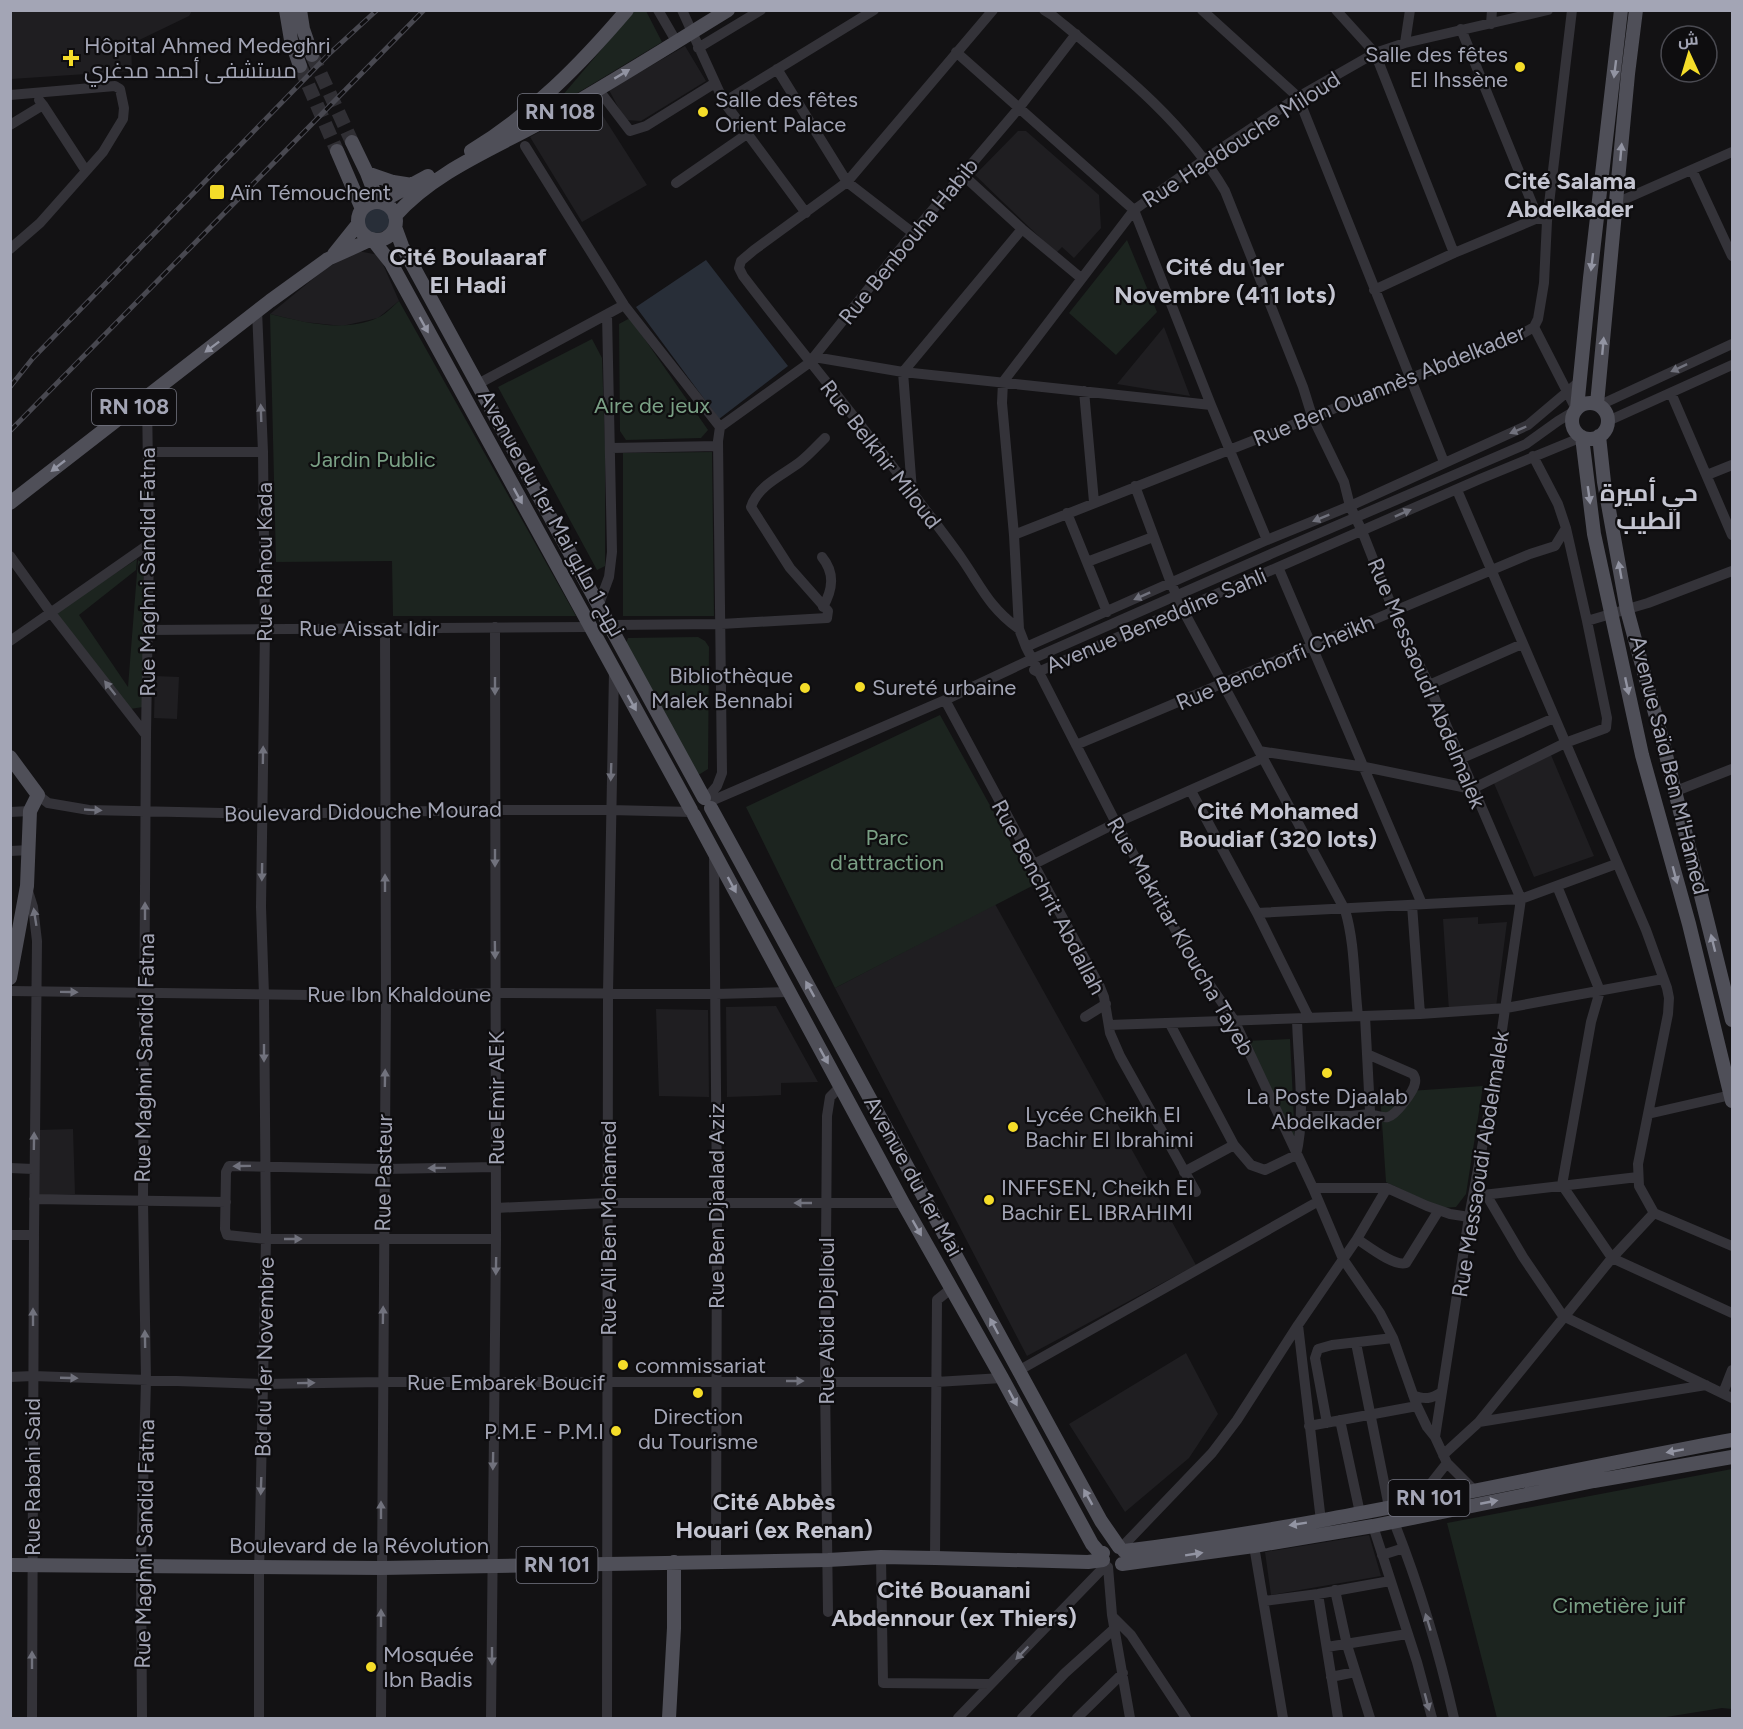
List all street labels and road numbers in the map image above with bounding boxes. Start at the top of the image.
street label: Rue Haddouche Miloud [1137,65,1345,213]
road number: RN 108 [518,94,602,130]
street label: Rue Benbouha Habib [833,152,984,330]
street label: Rue Ben Ouannès Abdelkader [1249,318,1530,452]
street label: Rue Belkhir Miloud [814,375,947,534]
street label: Avenue du 1er Mai نهج 1 مايو [471,385,631,642]
road number: RN 108 [92,389,176,425]
street label: Rue Maghni Sandid Fatna [134,447,161,697]
street label: Rue Rahou Kada [251,482,278,642]
street label: Rue Messaoudi Abdelmalek [1362,554,1492,813]
street label: Avenue Beneddine Sahli [1042,562,1271,679]
street label: Rue Benchorfi Cheïkh [1172,609,1378,716]
street label: Rue Aissat Idir [299,615,440,642]
street label: Avenue Saïd Ben M'Hamed [1624,633,1715,897]
street label: Rue Benchrit Abdallah [986,795,1111,999]
street label: Boulevard Didouche Mourad [224,796,502,827]
street label: Rue Makritar Kloucha Tayeb [1101,812,1260,1060]
street label: Rue Maghni Sandid Fatna [129,933,160,1183]
street label: Rue Ibn Khaldoune [307,981,491,1008]
street label: Rue Messaoudi Abdelmalek [1446,1029,1515,1299]
street label: Rue Emir AEK [483,1030,510,1165]
street label: Avenue du 1er Mai [858,1091,969,1261]
street label: Rue Ben Djaalad Aziz [703,1103,730,1309]
street label: Rue Pasteur [369,1113,398,1232]
street label: Rue Ali Ben Mohamed [595,1120,622,1336]
street label: Rue Abid Djelloul [813,1237,840,1405]
street label: Bd du 1er Novembre [249,1257,280,1457]
street label: Rue Embarek Boucif [407,1369,606,1396]
street label: Rue Rabahi Said [19,1398,46,1556]
street label: Rue Maghni Sandid Fatna [129,1419,160,1669]
road number: RN 101 [1388,1480,1470,1516]
street label: Boulevard de la Révolution [229,1532,489,1559]
road number: RN 101 [516,1547,598,1583]

